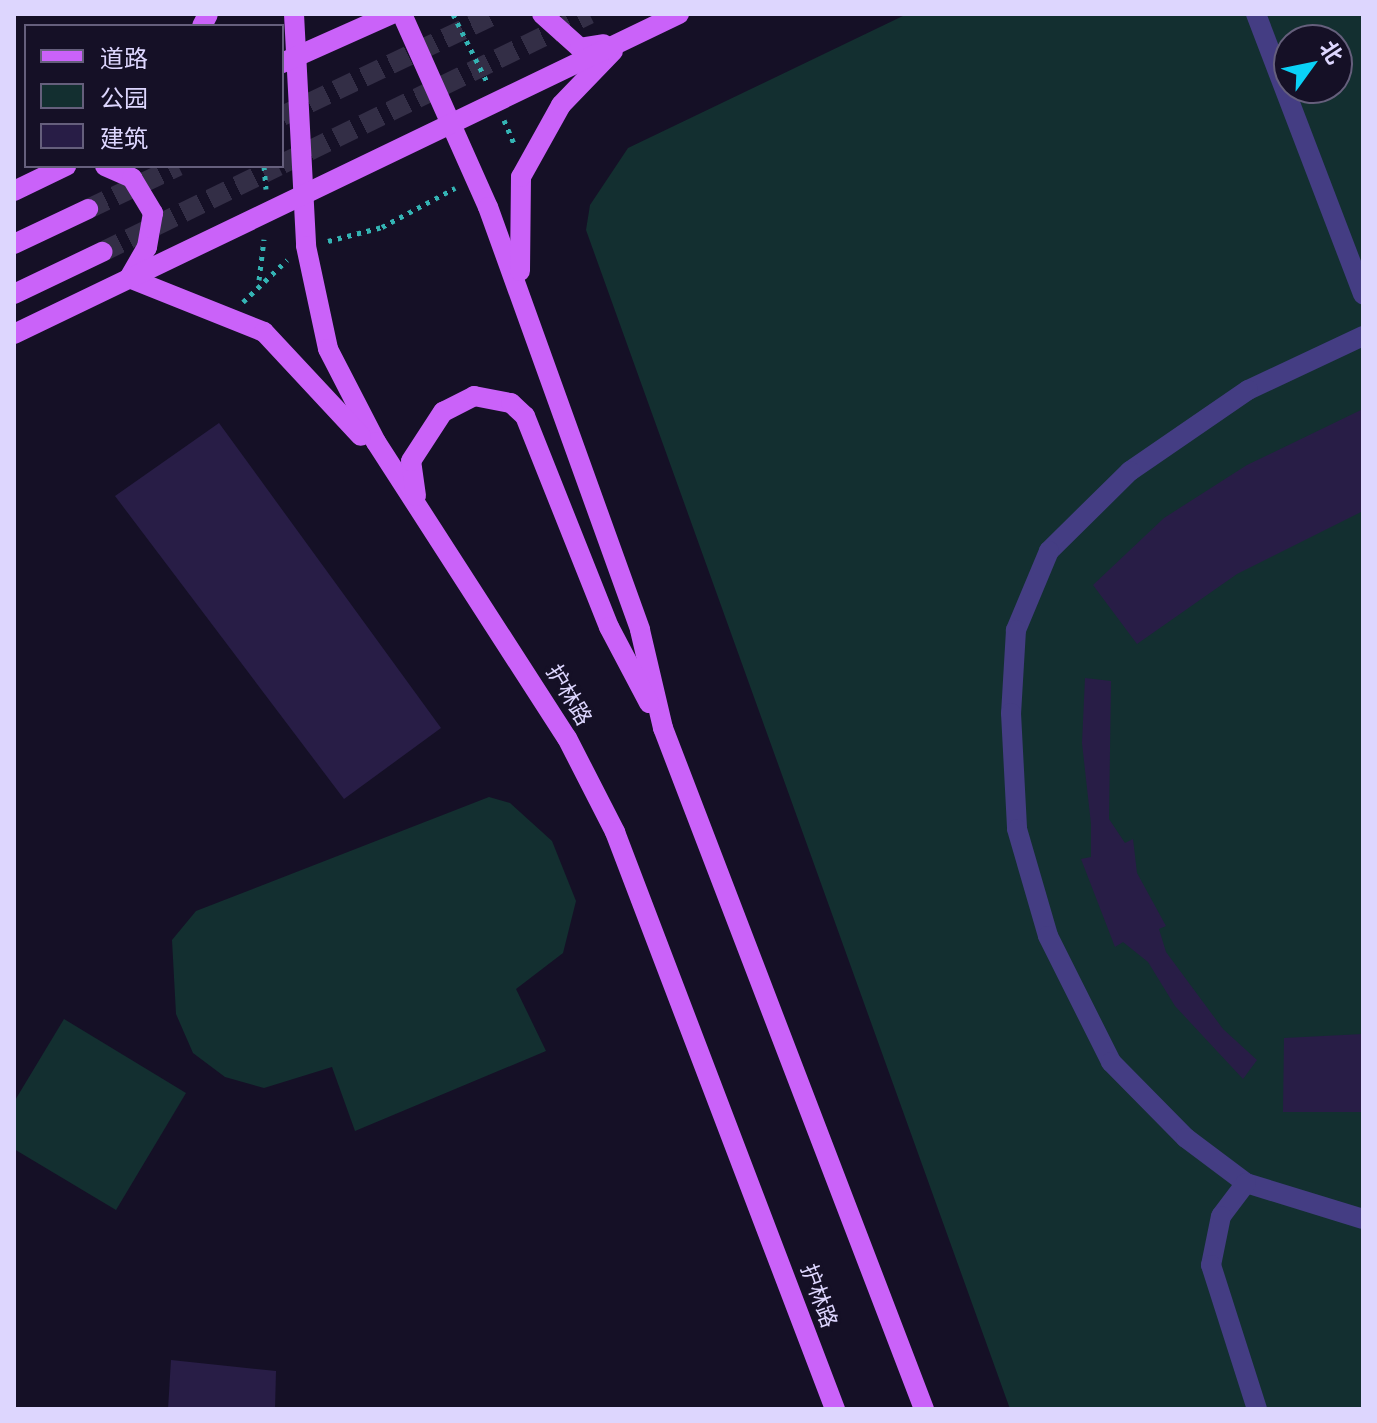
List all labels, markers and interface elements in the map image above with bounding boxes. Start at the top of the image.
legend [24,24,284,168]
north arrow [1273,24,1353,104]
text: 北 [1313,35,1350,69]
text: 道路 [100,42,148,74]
text: 公园 [100,82,148,114]
text: 建筑 [100,122,148,154]
street label: 护林路 [541,660,597,730]
street label: 护林路 [795,1260,843,1332]

